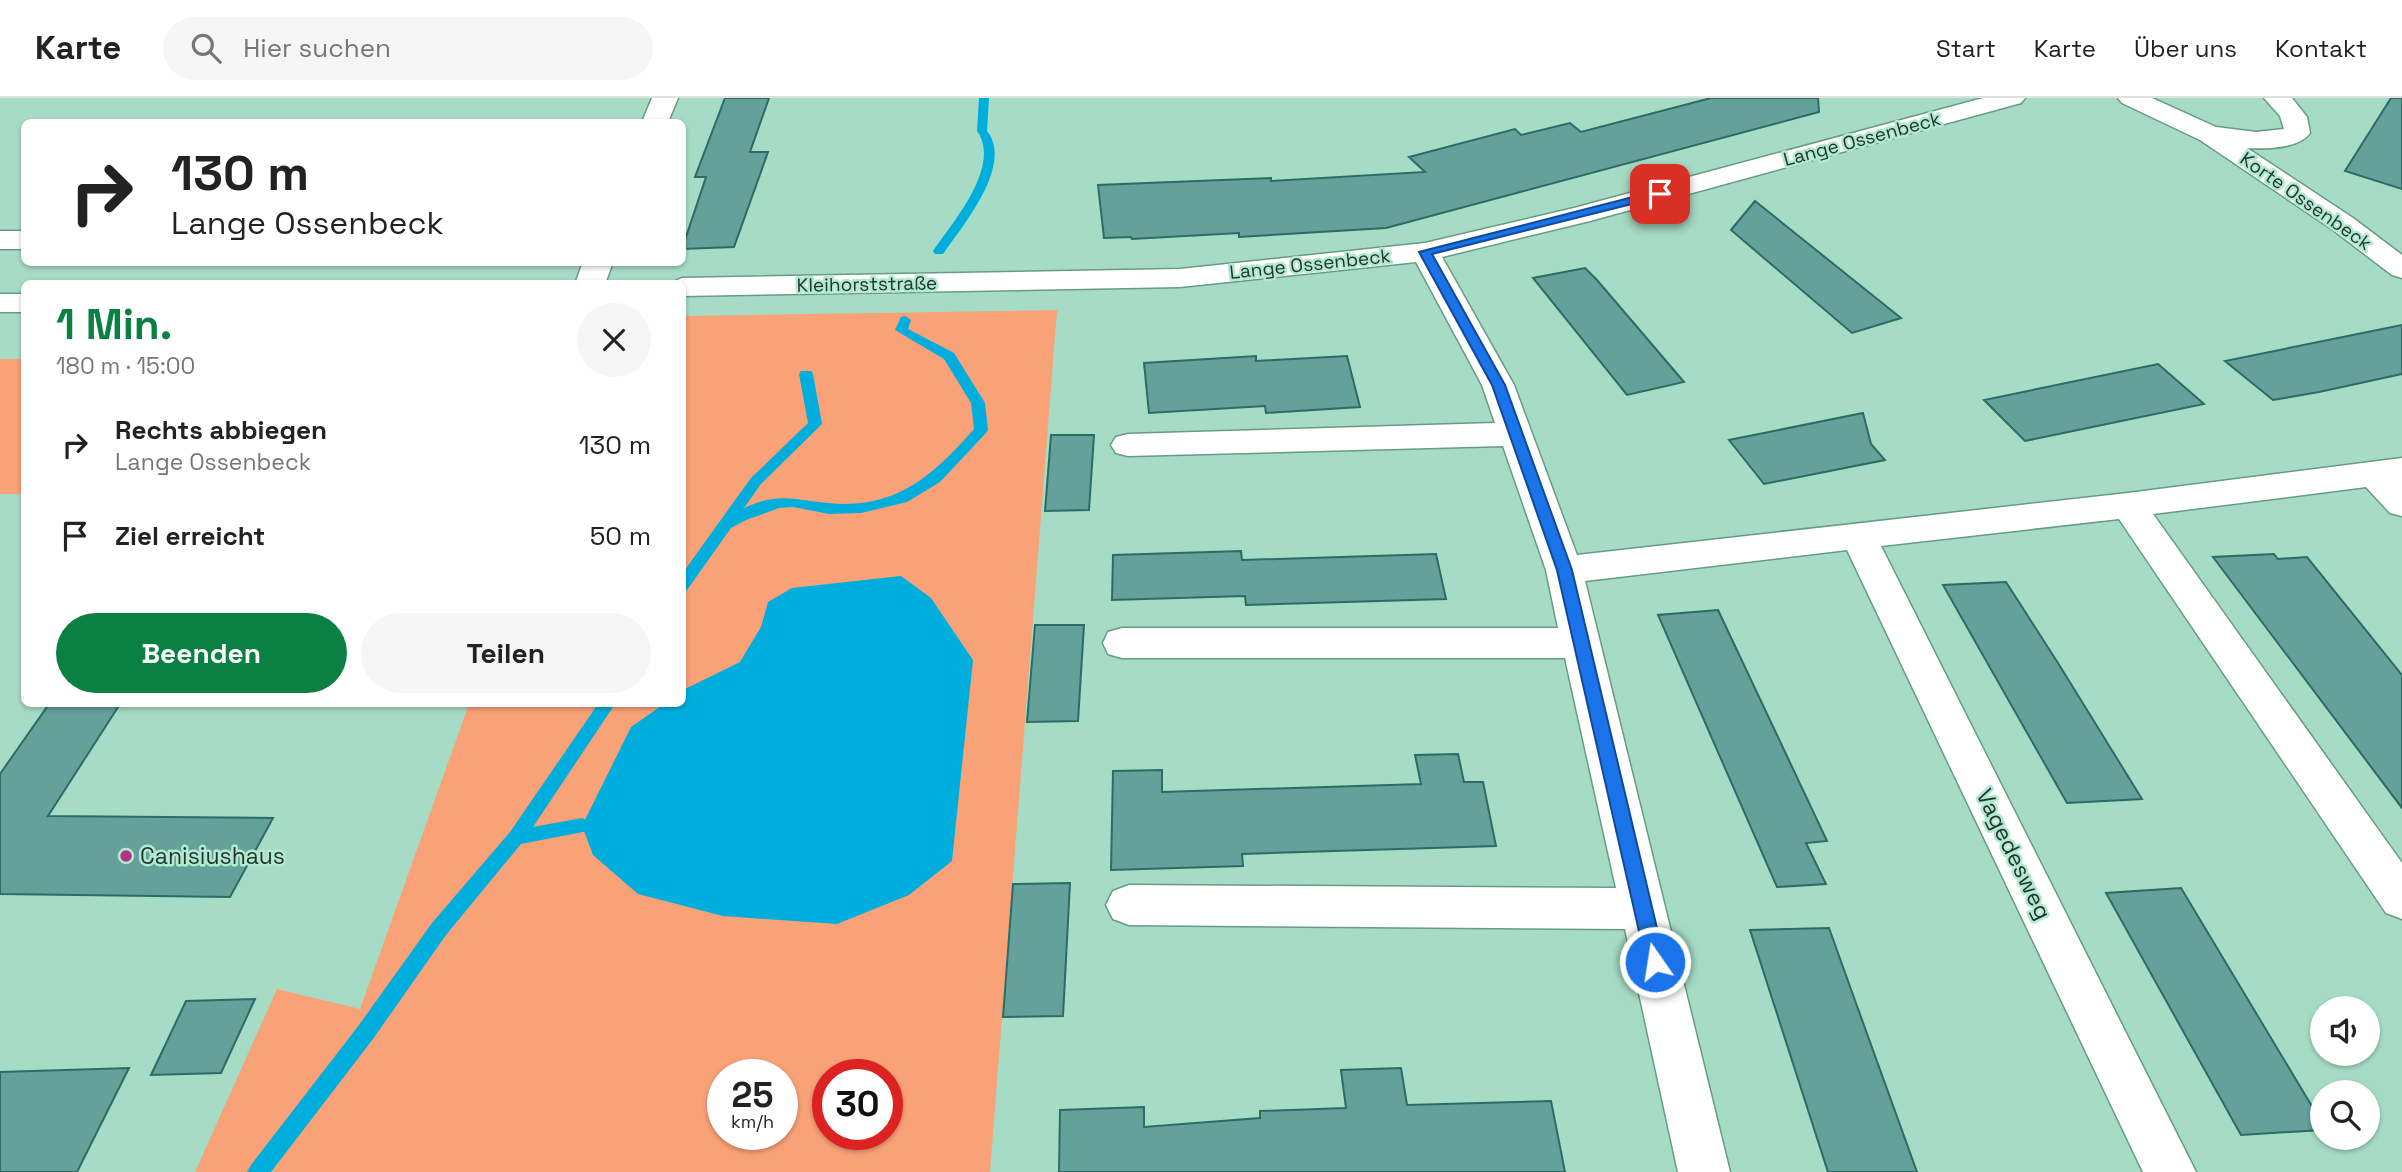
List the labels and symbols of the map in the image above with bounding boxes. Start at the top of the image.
street label: Lange Ossenbeck [1781,106,1943,172]
street label: Korte Ossenbeck [2235,146,2377,256]
pin [1630,164,1690,224]
street label: Lange Ossenbeck [1228,243,1392,285]
street label: Kleihorststraße [797,270,937,298]
street label: Vagedesweg [1969,784,2059,924]
place label: Canisiushaus [140,841,285,871]
marker: Canisiushaus [118,848,134,864]
position arrow [1618,925,1692,999]
speed limit sign: 30 [812,1059,903,1150]

